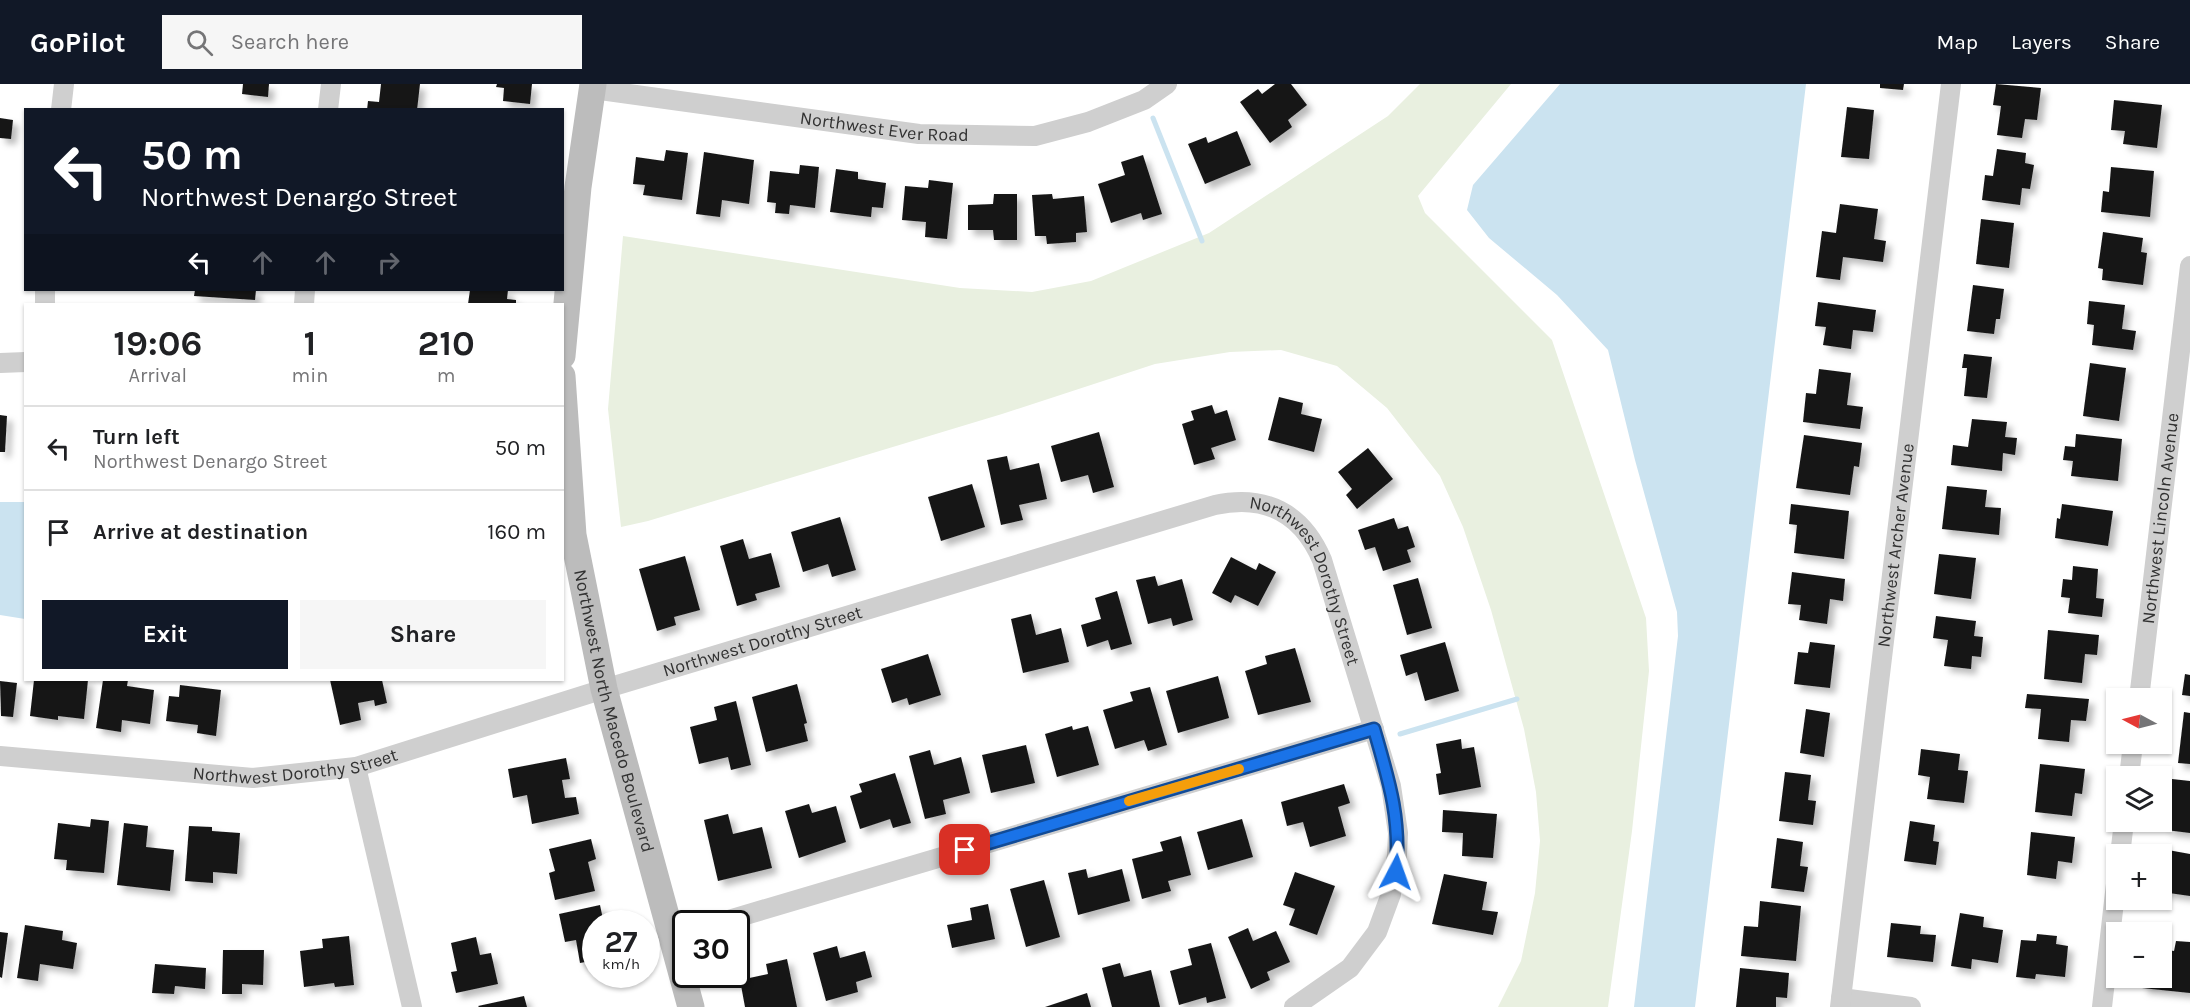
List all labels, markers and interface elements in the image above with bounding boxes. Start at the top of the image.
search box [162,15,582,69]
text: GoPilot [30,26,126,59]
icon: search [183,26,216,59]
text: Search here [231,29,349,55]
text: Map [1936,30,1978,54]
text: Layers [2011,30,2072,54]
text: Share [2105,30,2160,54]
street label: Northwest Ever Road [799,107,969,146]
text: 50 m [141,130,243,180]
icon: left [42,132,120,210]
text: Northwest Denargo Street [141,181,457,213]
icon: left [183,246,216,279]
icon: ahead [246,246,279,279]
icon: ahead [309,246,342,279]
icon: right [372,246,405,279]
text: 19:06 [113,322,202,364]
text: 1 [303,322,316,364]
text: 210 [417,322,475,364]
text: Arrival [128,364,187,387]
text: min [291,364,328,387]
text: m [437,364,455,387]
street label: Northwest Lincoln Avenue [2137,411,2184,625]
text: Turn left [93,424,180,450]
icon: left [42,432,75,465]
text: 50 m [495,435,546,461]
street label: Northwest Archer Avenue [1872,442,1919,649]
text: Northwest Denargo Street [93,450,327,473]
street label: Northwest Dorothy Street [1248,491,1365,668]
icon: arrive [42,516,75,549]
text: Arrive at destination [93,519,308,545]
text: 160 m [487,519,546,545]
street label: Northwest North Macedo Boulevard [569,567,659,855]
button: Exit [42,600,288,669]
button: Share [300,600,546,669]
street label: Northwest Dorothy Street [660,601,865,682]
north arrow [2106,688,2172,754]
map controls [2106,688,2172,988]
street label: Northwest Dorothy Street [192,744,401,789]
button: layers [2106,766,2172,832]
pin [939,824,990,875]
icon: arrive [948,833,981,866]
position arrow [1364,840,1428,904]
button: + [2106,844,2172,910]
speed limit sign: 30 [672,910,750,988]
button: − [2106,922,2172,988]
text: 27 [604,924,638,960]
text: km/h [602,955,640,973]

